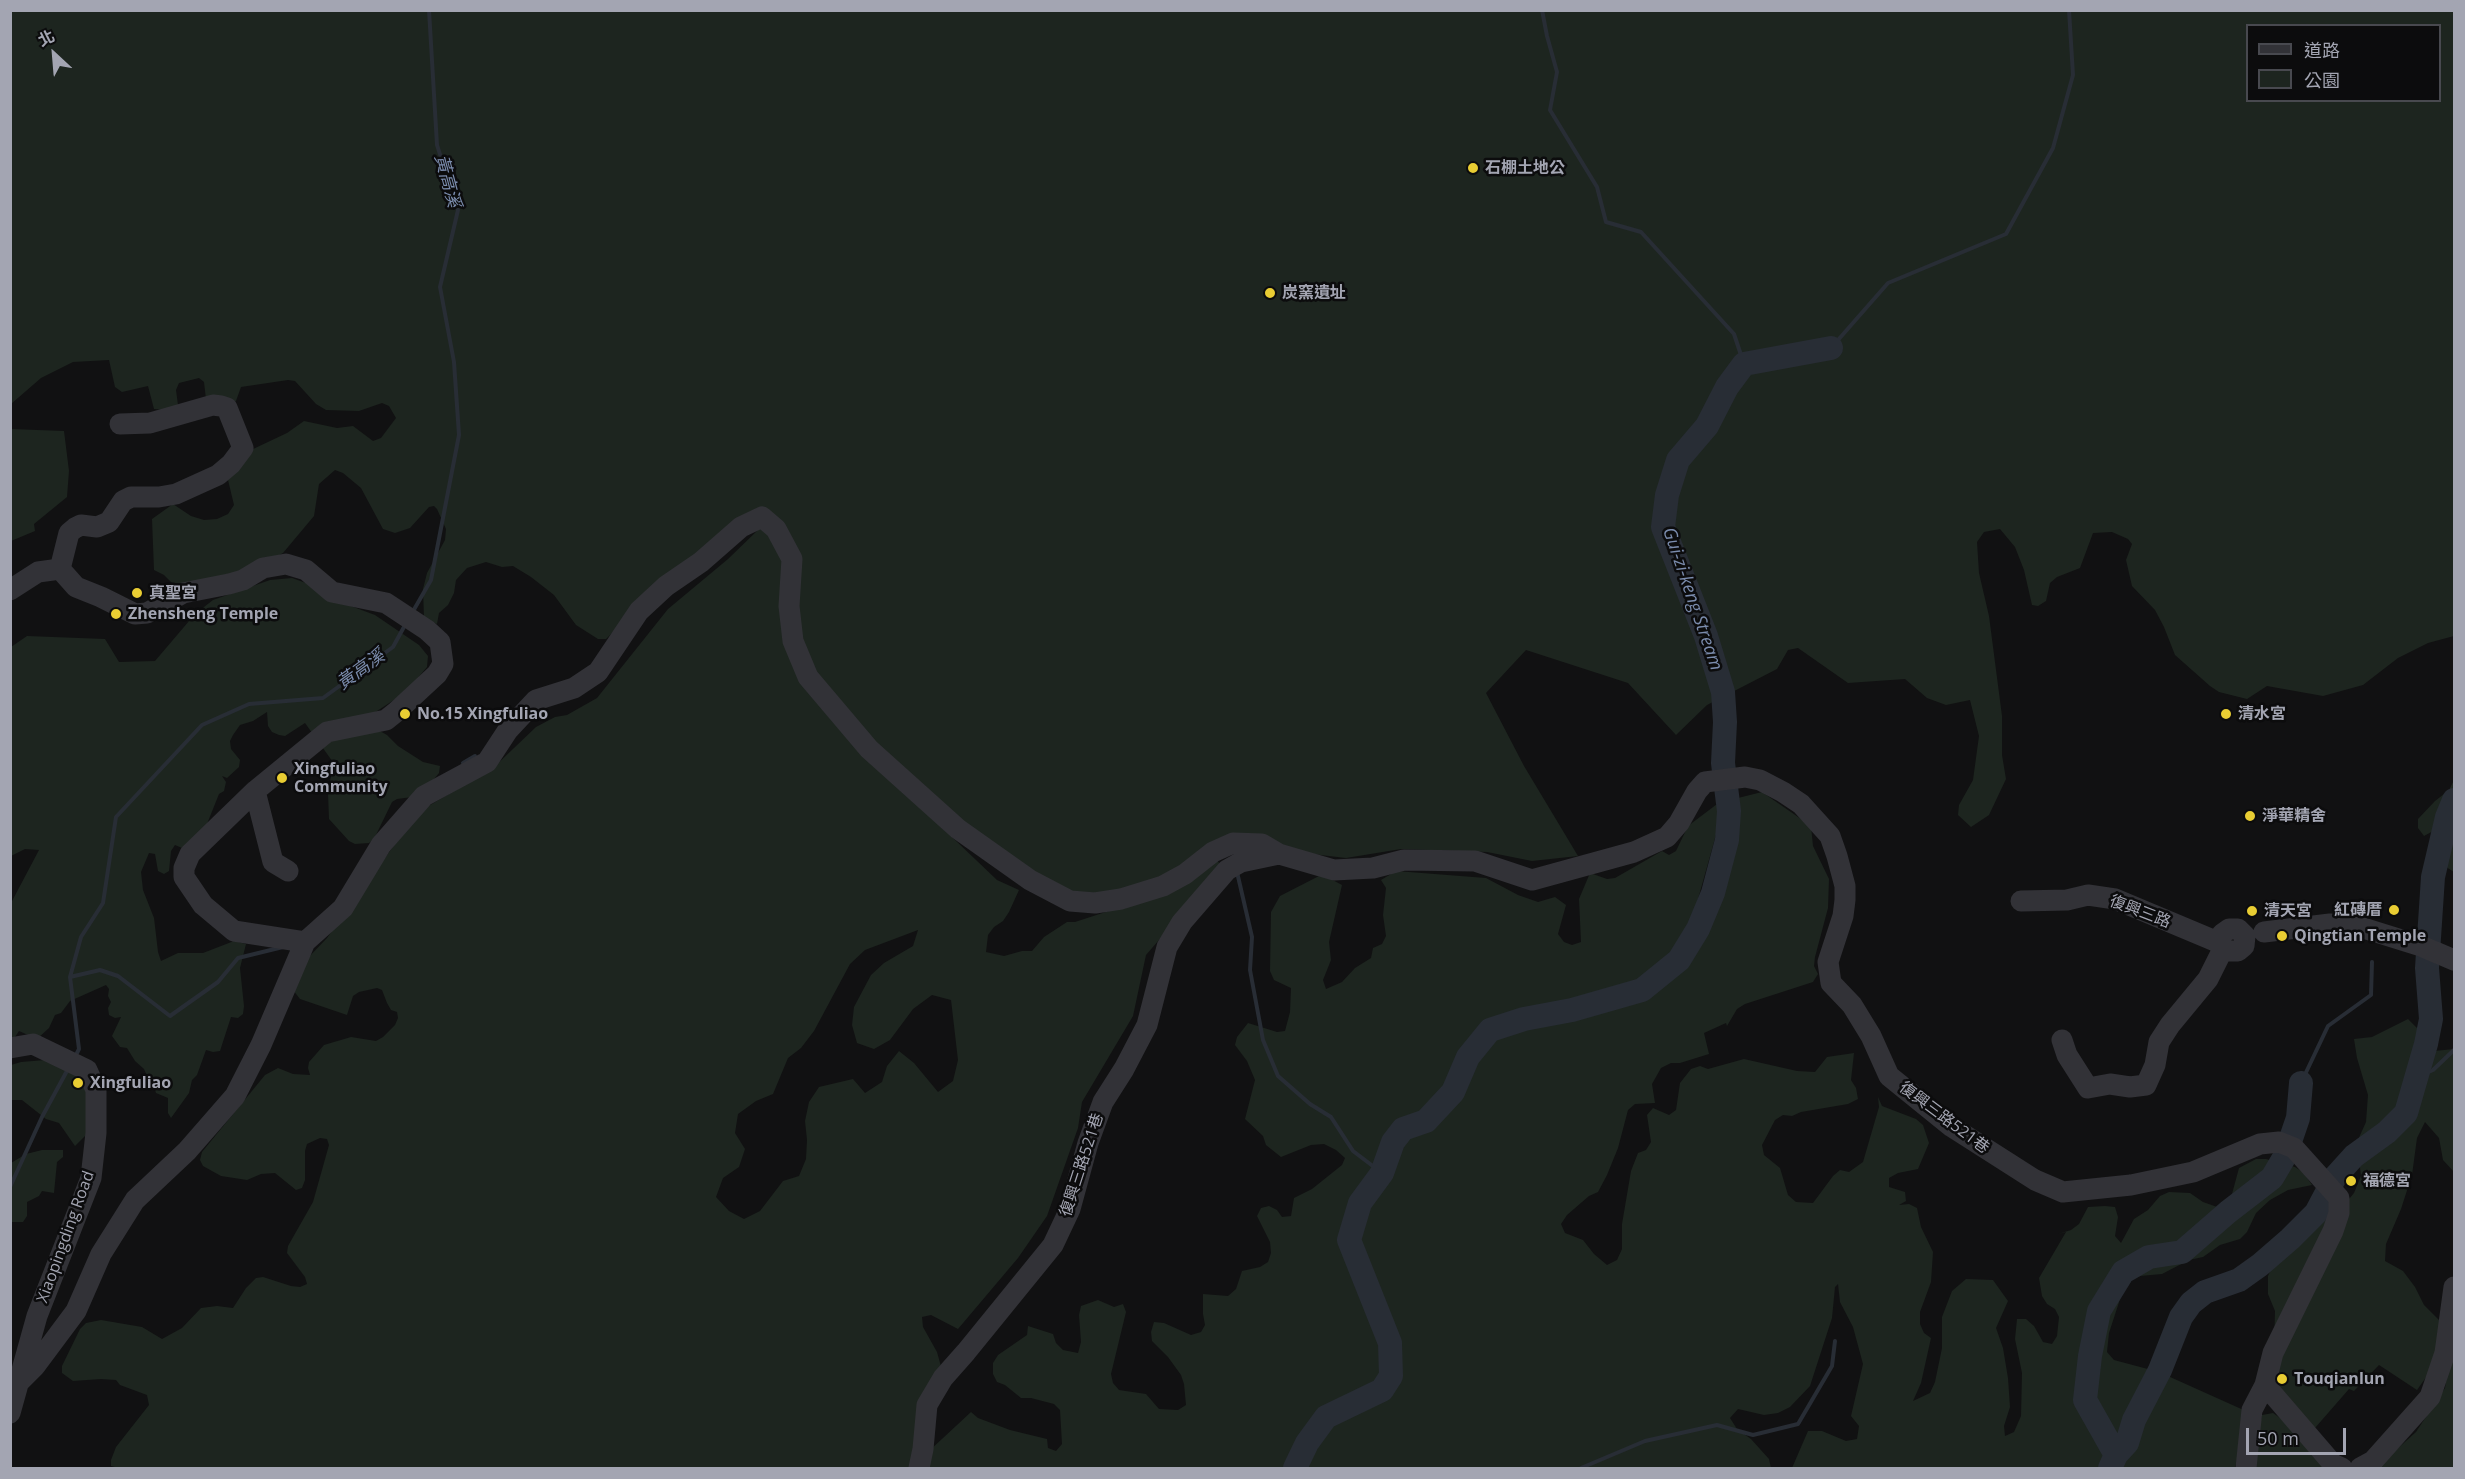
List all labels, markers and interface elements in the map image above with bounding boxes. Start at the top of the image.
north arrow [24,24,84,84]
text: 北 [34,24,58,51]
legend [2246,24,2441,102]
text: 道路 [2304,38,2340,62]
text: 公園 [2304,68,2340,92]
water label: 黃高溪 [430,152,464,210]
place label: 石棚土地公 [1485,158,1565,178]
marker: 石棚土地公 [1466,161,1480,175]
place label: 炭窯遺址 [1282,283,1346,303]
marker: 炭窯遺址 [1263,286,1277,300]
water label: Gui-zi-keng Stream [1657,525,1727,673]
place label: 真聖宮 [149,583,197,603]
marker: 真聖宮 [130,586,144,600]
place label: Zhensheng Temple [128,604,278,624]
marker: Zhensheng Temple [109,607,123,621]
water label: 黃高溪 [333,645,389,695]
place label: No.15 Xingfuliao [417,704,548,724]
place label: 清水宮 [2238,704,2286,724]
marker: No.15 Xingfuliao [398,707,412,721]
marker: 清水宮 [2219,707,2233,721]
place label: Xingfuliao Community [294,759,387,797]
marker: Xingfuliao Community [275,771,289,785]
place label: 淨華精舍 [2262,806,2326,826]
marker: 淨華精舍 [2243,809,2257,823]
street label: 復興三路 [2107,892,2173,932]
place label: 紅磚厝 [2334,900,2382,920]
place label: 清天宮 [2264,901,2312,921]
marker: 紅磚厝 [2387,903,2401,917]
marker: 清天宮 [2245,904,2259,918]
place label: Qingtian Temple [2294,926,2426,946]
marker: Qingtian Temple [2275,929,2289,943]
place label: Xingfuliao [90,1073,171,1093]
marker: Xingfuliao [71,1076,85,1090]
street label: 復興三路521巷 [1895,1078,1993,1158]
street label: 復興三路521巷 [1056,1111,1108,1219]
street label: Xiaopingding Road [33,1169,99,1305]
place label: 福德宮 [2363,1171,2411,1191]
marker: 福德宮 [2344,1174,2358,1188]
place label: Touqianlun [2294,1369,2385,1389]
marker: Touqianlun [2275,1372,2289,1386]
scale bar [2249,1416,2350,1454]
text: 50 m [2257,1426,2299,1450]

